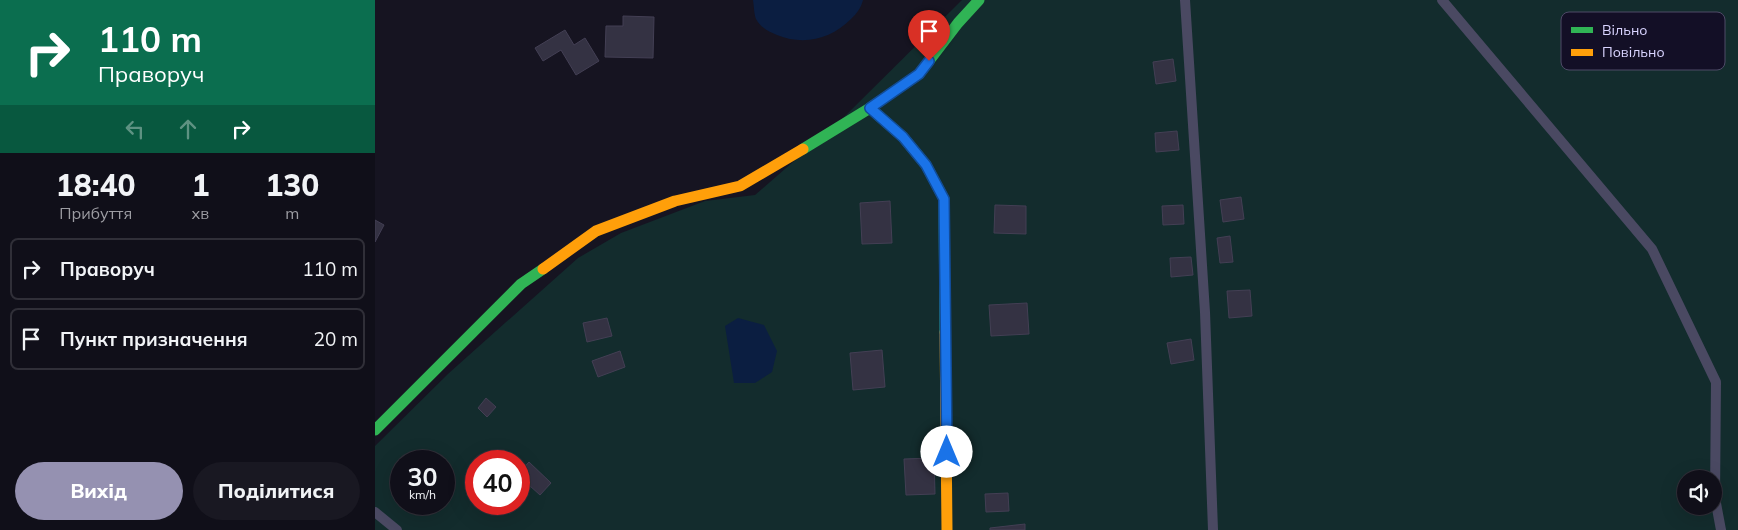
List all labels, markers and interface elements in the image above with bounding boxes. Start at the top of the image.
pin [908,10,950,61]
legend [1561,12,1725,70]
text: 110 m [98,17,202,61]
icon: arrive [915,17,943,45]
icon: right [15,20,80,85]
text: Вільно [1602,21,1647,39]
text: Повільно [1602,43,1665,61]
text: Праворуч [98,60,204,88]
icon: left [121,115,149,143]
icon: ahead [174,115,202,143]
icon: right [227,115,255,143]
text: 18:40 [56,166,136,204]
text: 1 [191,166,209,204]
text: 130 [265,166,319,204]
text: Прибуття [59,203,132,223]
text: хв [192,203,209,223]
text: m [285,203,299,223]
icon: right [17,255,45,283]
text: Праворуч [60,257,155,281]
text: 110 m [302,257,358,281]
icon: arrive [17,325,45,353]
text: Пункт призначення [60,327,248,351]
text: 20 m [314,327,358,351]
position arrow [920,425,972,477]
speed limit sign: 40 [465,450,530,515]
text: 30 [407,461,438,492]
button: Вихід [15,462,183,520]
button: Поділитися [193,462,360,520]
map controls [1677,470,1722,515]
button: sound [1677,470,1722,515]
text: km/h [409,487,436,502]

